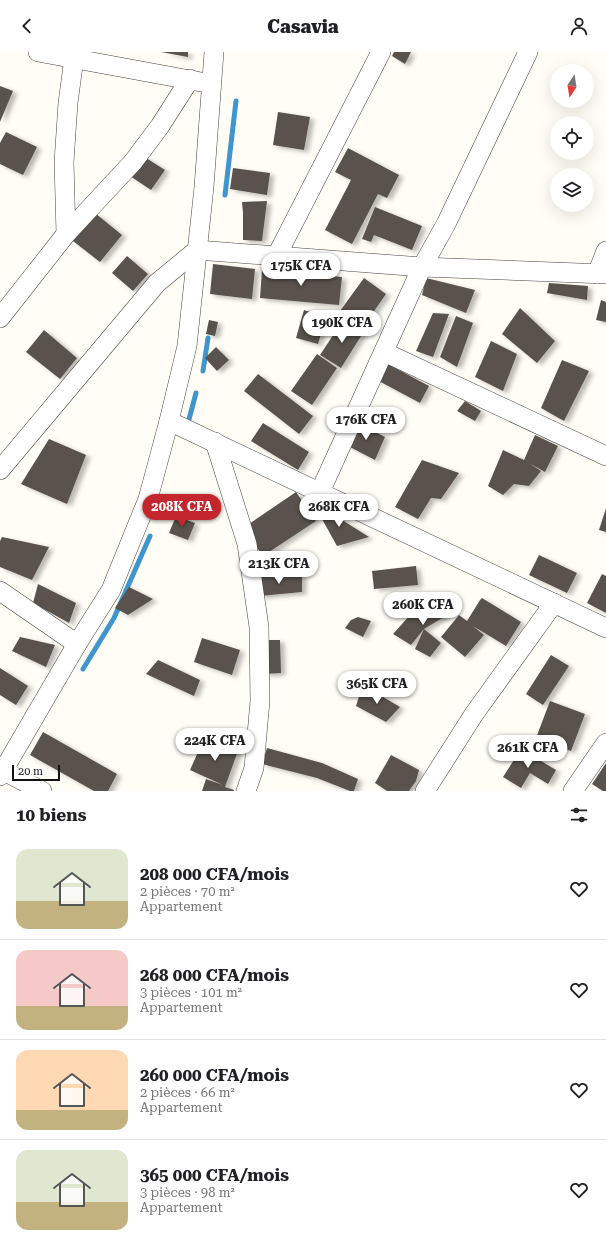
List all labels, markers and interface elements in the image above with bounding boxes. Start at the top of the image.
icon: back [16,15,38,37]
icon: person [568,15,590,37]
text: Casavia [267,16,339,37]
north arrow [550,64,594,108]
map controls [550,64,594,212]
button: locate [550,116,594,160]
button: layers [550,168,594,212]
pin: 175K CFA [260,253,342,287]
text: 175K CFA [270,258,332,273]
pin: 190K CFA [301,310,383,344]
text: 190K CFA [311,315,373,330]
pin: 176K CFA [325,407,407,441]
text: 176K CFA [335,412,397,427]
pin: 208K CFA [141,494,223,528]
pin: 268K CFA [298,494,380,528]
text: 208K CFA [151,499,213,514]
text: 268K CFA [308,499,370,514]
pin: 213K CFA [238,551,320,585]
text: 213K CFA [248,556,310,571]
pin: 260K CFA [382,592,464,626]
text: 260K CFA [392,597,454,612]
pin: 365K CFA [336,671,418,705]
text: 365K CFA [346,676,408,691]
pin: 224K CFA [174,728,256,762]
text: 224K CFA [184,733,246,748]
pin: 261K CFA [487,735,569,769]
text: 261K CFA [497,740,559,755]
scale bar [12,763,60,782]
text: 20 m [18,765,43,778]
icon: filters [568,804,590,826]
text: 10 biens [16,805,87,825]
text: 208 000 CFA/mois [140,864,289,884]
icon: home [48,865,96,913]
icon: heart [568,878,590,900]
text: 2 pièces · 70 m² [140,884,235,899]
text: Appartement [140,899,223,914]
text: 268 000 CFA/mois [140,965,289,985]
icon: home [48,966,96,1014]
icon: heart [568,979,590,1001]
text: 3 pièces · 101 m² [140,985,242,1000]
text: Appartement [140,1000,223,1015]
text: 260 000 CFA/mois [140,1065,289,1085]
icon: home [48,1066,96,1114]
icon: heart [568,1079,590,1101]
text: 2 pièces · 66 m² [140,1085,235,1100]
text: Appartement [140,1100,223,1115]
text: 365 000 CFA/mois [140,1165,289,1185]
icon: home [48,1166,96,1214]
icon: heart [568,1179,590,1201]
text: 3 pièces · 98 m² [140,1185,235,1200]
text: Appartement [140,1200,223,1215]

